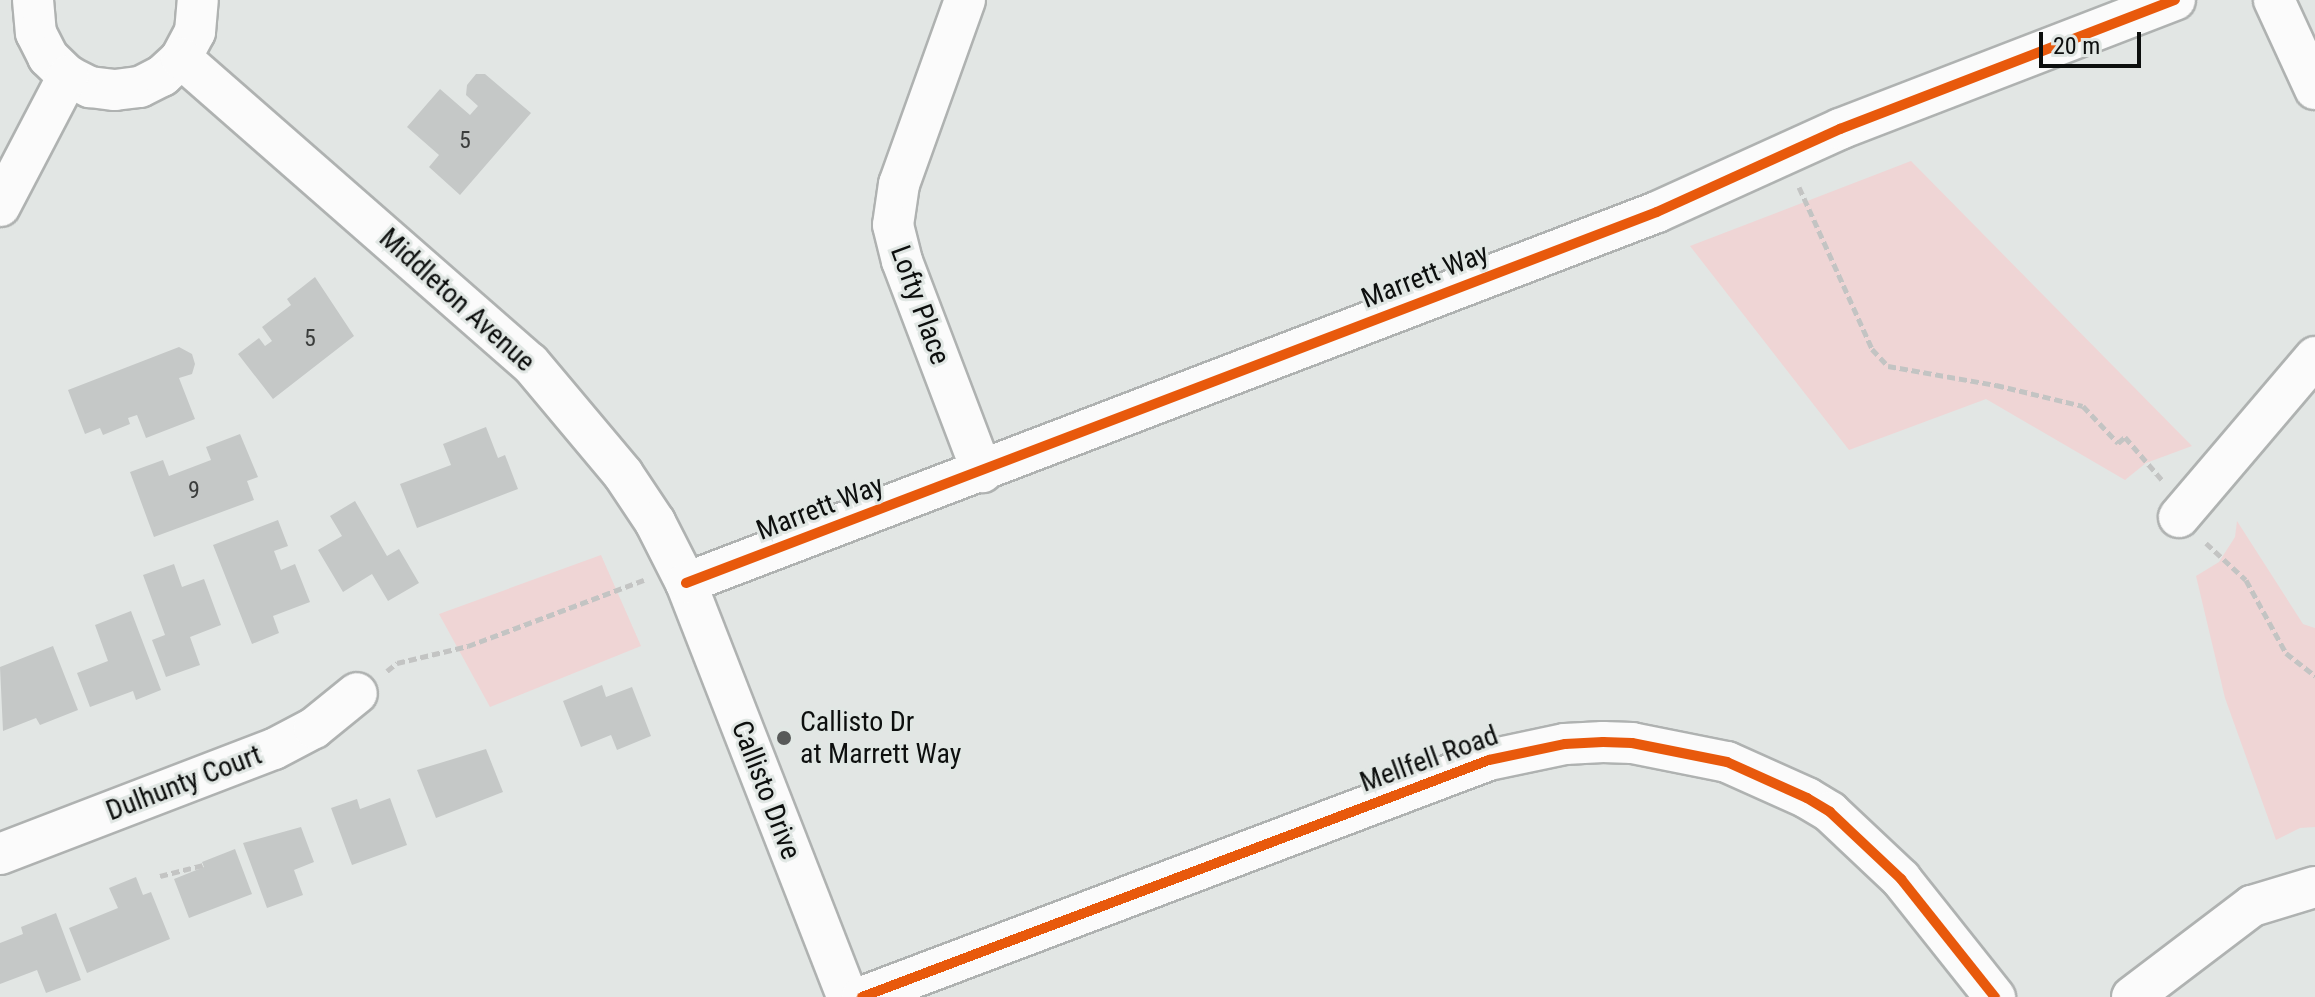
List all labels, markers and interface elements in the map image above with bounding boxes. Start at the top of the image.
scale bar [2043,16,2145,66]
text: 20 m [2053,32,2100,60]
house number: 5 [459,127,471,155]
street label: Middleton Avenue [372,221,542,379]
street label: Marrett Way [1357,236,1493,316]
street label: Lofty Place [883,241,957,369]
house number: 5 [304,325,316,353]
street label: Marrett Way [752,468,888,548]
house number: 9 [188,477,200,505]
place label: Callisto Dr at Marrett Way [800,705,961,771]
street label: Callisto Drive [724,716,808,864]
street label: Mellfell Road [1355,719,1503,799]
marker: Callisto Dr at Marrett Way [775,729,793,747]
street label: Dulhunty Court [101,738,267,828]

